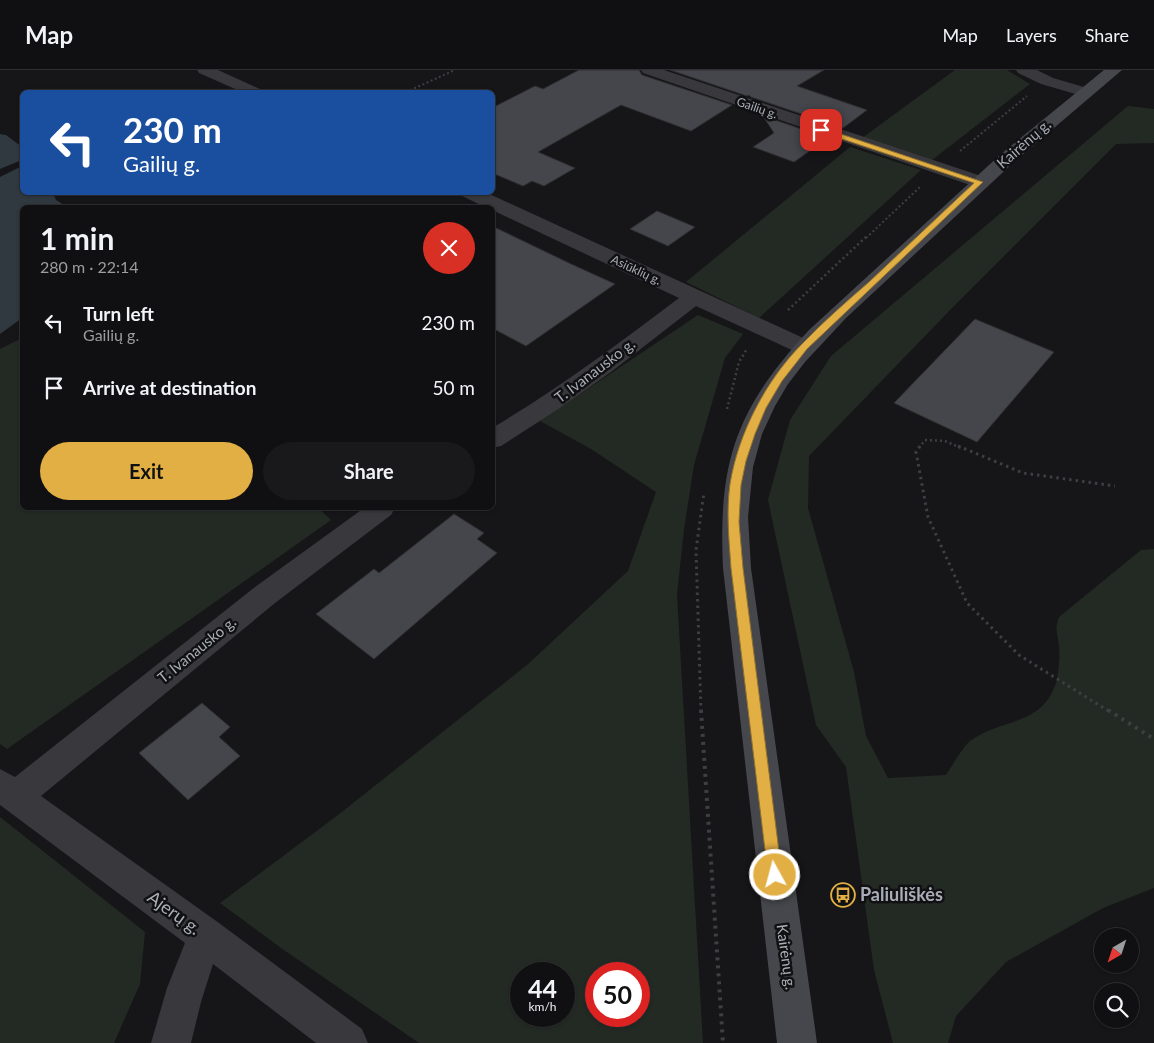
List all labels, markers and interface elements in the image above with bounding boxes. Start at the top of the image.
text: Map [25,20,73,49]
text: Map [942,24,978,46]
text: Layers [1006,24,1057,46]
text: Share [1085,24,1129,46]
street label: Gailių g. [735,94,780,122]
text: 230 m [123,108,222,150]
pin [800,109,842,151]
icon: left [40,110,105,175]
street label: Kairėnų g. [993,115,1054,172]
icon: arrive [807,116,835,144]
text: Gailių g. [123,150,200,177]
text: 1 min [40,220,114,256]
button: close [423,222,475,274]
street label: Asiūklių g. [609,251,664,288]
text: 280 m · 22:14 [40,257,139,276]
text: Turn left [83,302,154,325]
icon: left [40,309,68,337]
text: 230 m [421,311,475,334]
text: Gailių g. [83,325,139,344]
street label: T. Ivanausko g. [551,334,638,406]
icon: arrive [40,374,68,402]
text: Arrive at destination [83,376,256,399]
text: 50 m [432,376,475,399]
button: Exit [40,442,253,500]
button: Share [263,442,475,500]
street label: T. Ivanausko g. [153,612,239,686]
position arrow [748,848,800,900]
bus stop icon: Paliuliškės [830,882,856,908]
place label: Paliuliškės [860,883,943,905]
street label: Ajerų g. [144,885,206,939]
street label: Kairėnų g. [773,923,800,991]
north arrow [1094,928,1139,972]
map controls [1094,928,1139,1028]
speed limit sign: 50 [585,962,650,1027]
text: 44 [528,973,557,1003]
button: search [1094,983,1139,1028]
text: km/h [528,999,557,1014]

